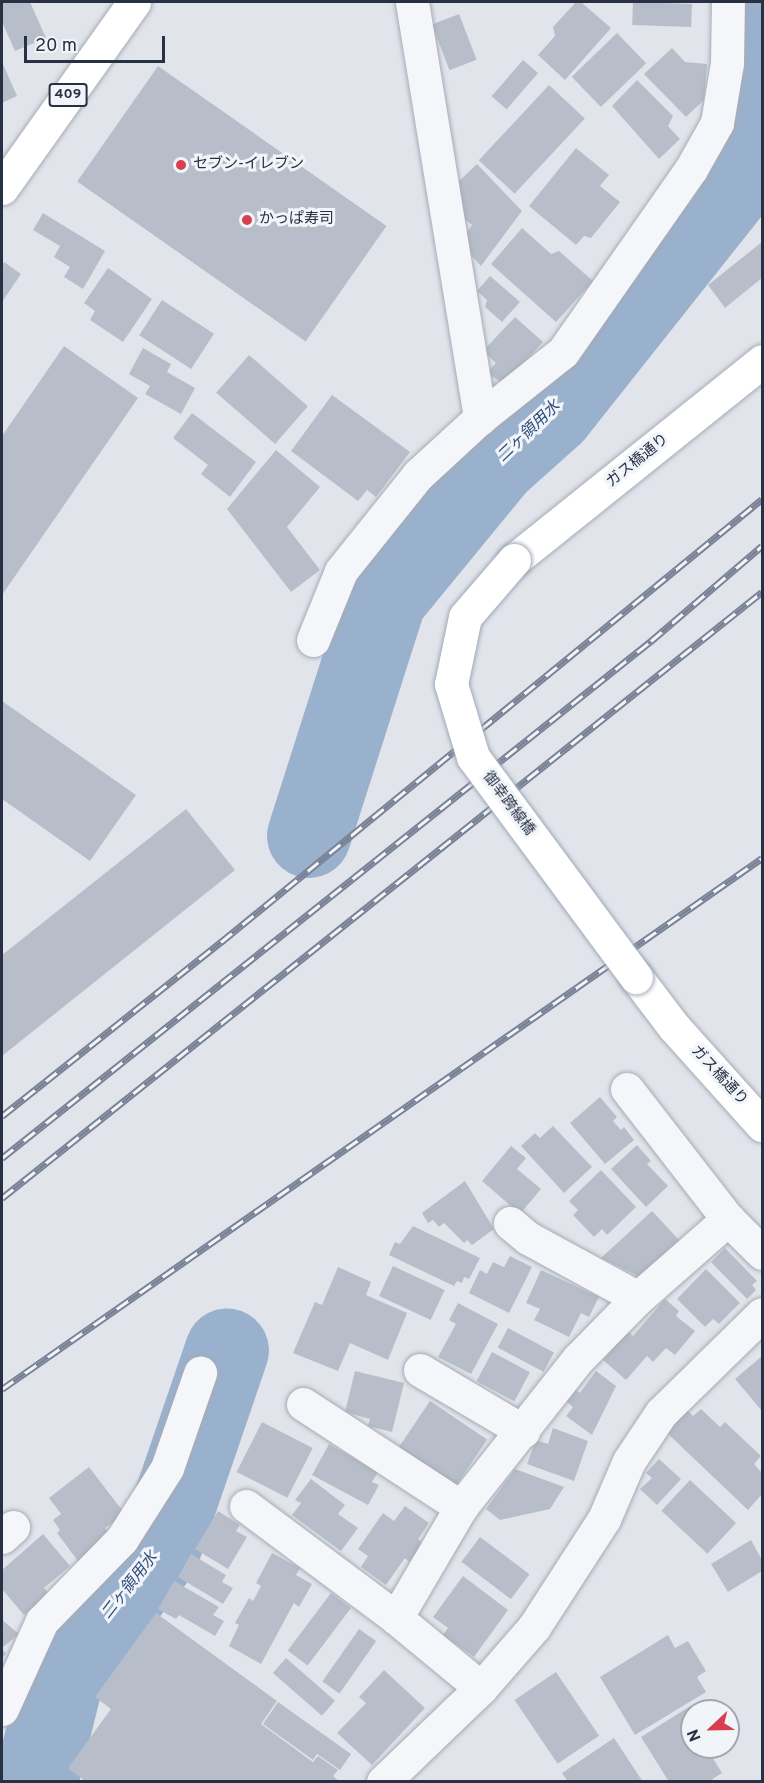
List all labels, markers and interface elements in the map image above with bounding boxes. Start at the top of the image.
scale bar [27,24,168,62]
text: 20 m [35,35,77,58]
road number: 409 [48,84,88,106]
place label: セブン-イレブン [193,156,304,174]
marker: セブン-イレブン [174,158,188,172]
place label: かっぱ寿司 [259,211,334,229]
marker: かっぱ寿司 [240,213,254,227]
water label: 二ヶ領用水 [494,397,564,467]
street label: ガス橋通り [603,430,673,492]
street label: 御幸跨線橋 [478,769,538,839]
street label: ガス橋通り [687,1042,751,1110]
water label: 二ヶ領用水 [98,1549,162,1623]
north arrow [680,1699,740,1759]
text: N [684,1726,707,1744]

